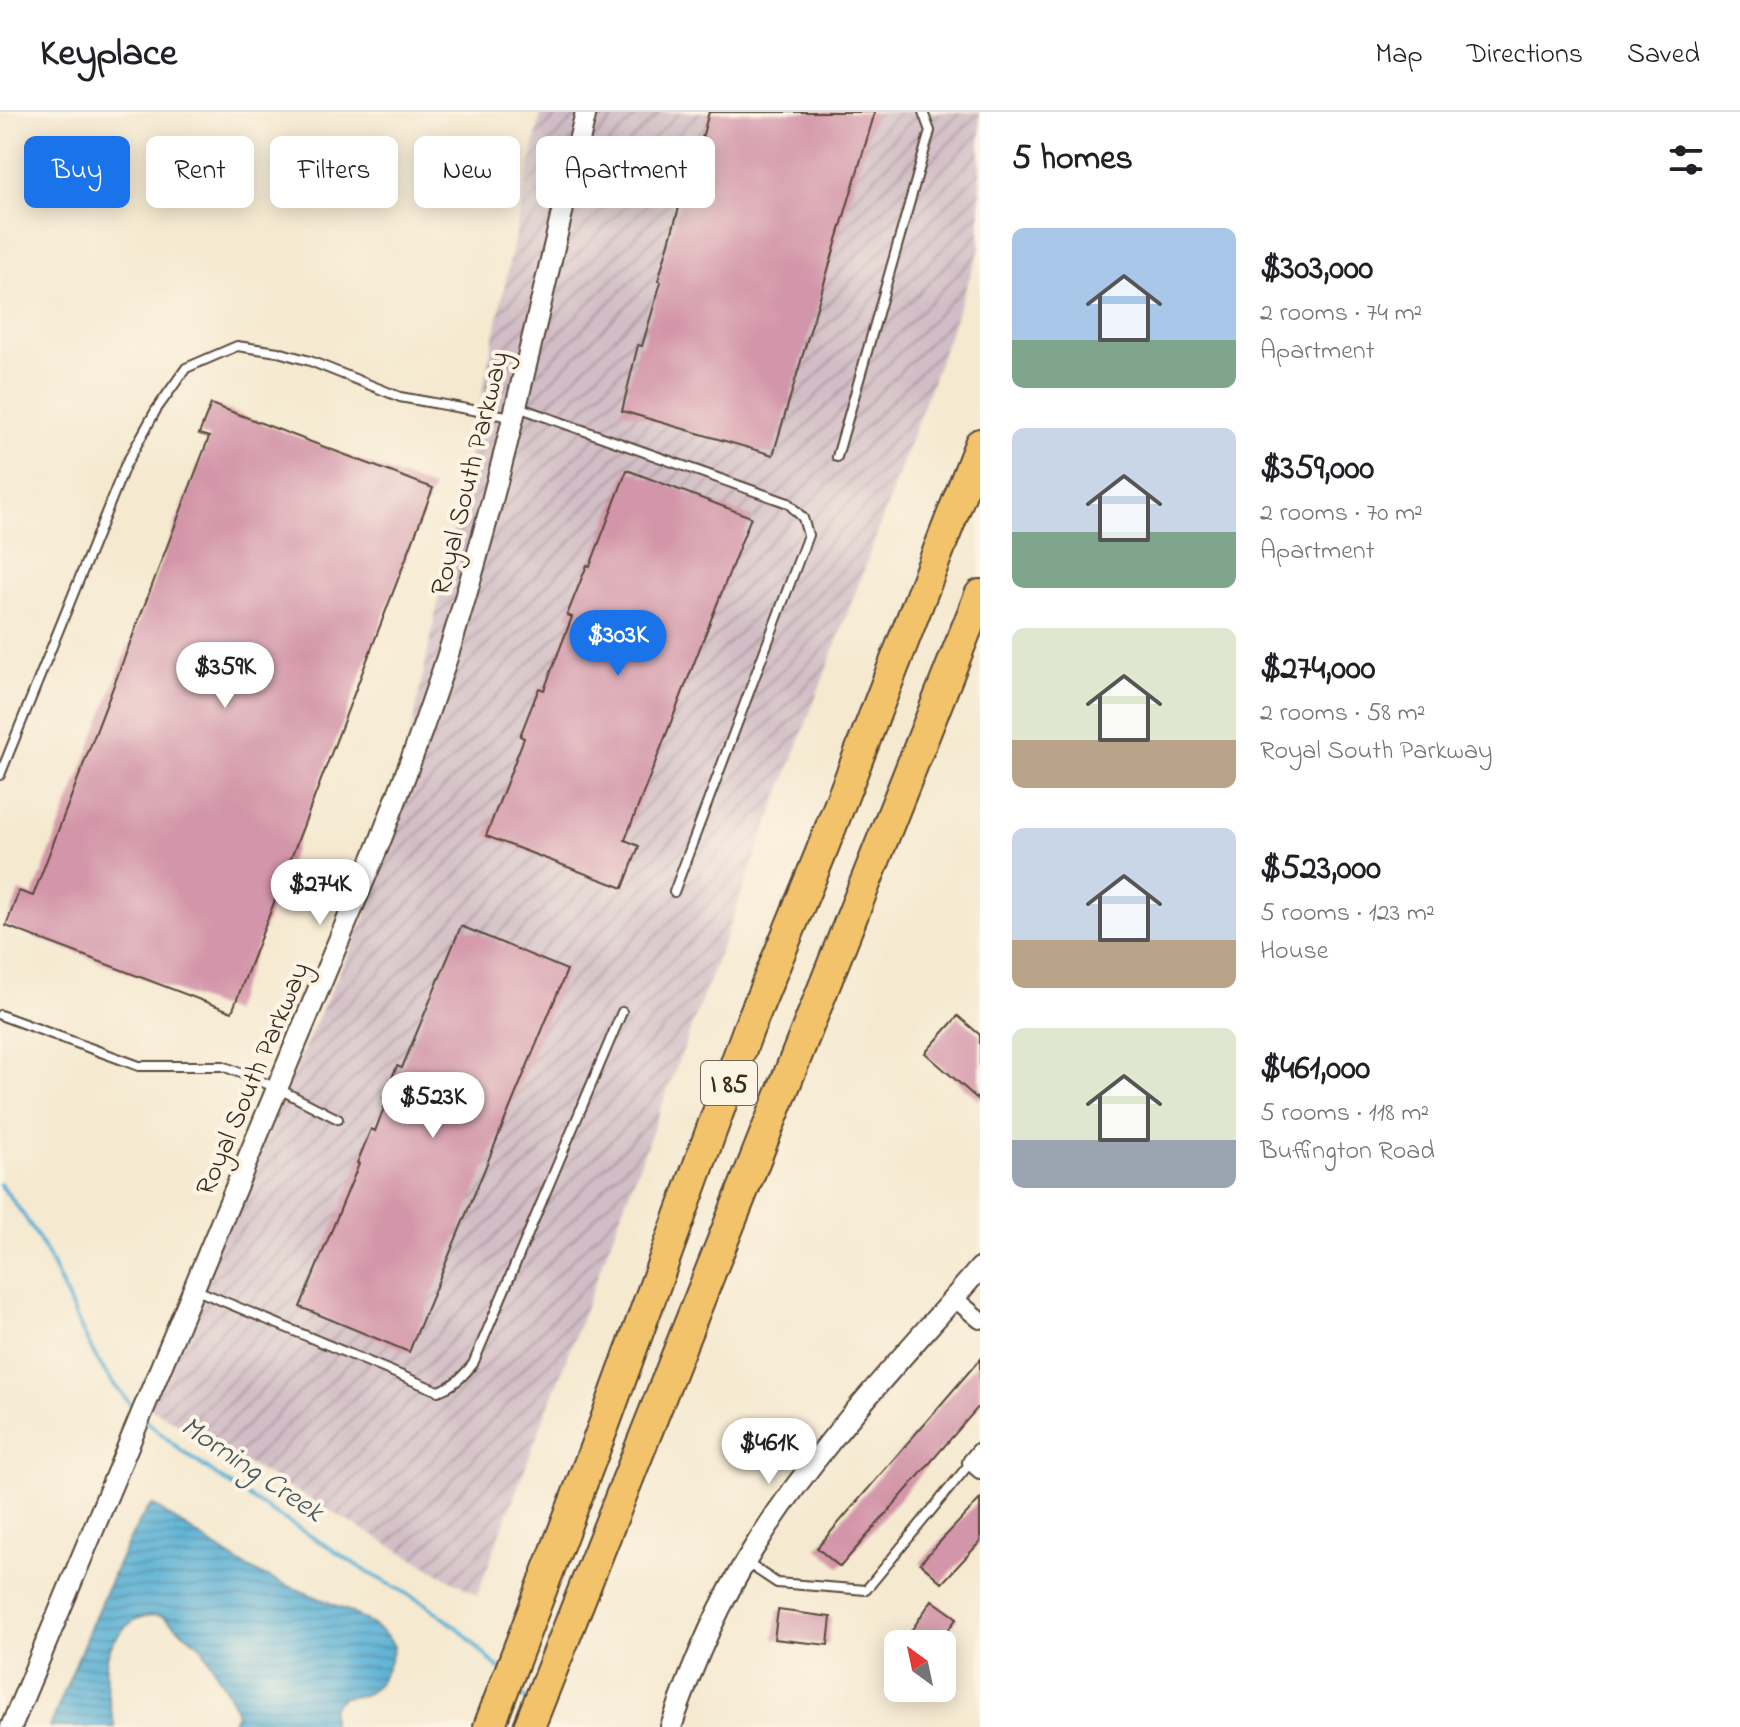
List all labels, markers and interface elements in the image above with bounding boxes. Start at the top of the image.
text: Keyplace [40,27,177,83]
text: Map [1375,35,1423,76]
text: Directions [1467,35,1583,76]
text: Saved [1627,35,1700,76]
text: 5 homes [1012,135,1133,185]
chip: Buy [24,136,130,208]
chip: Rent [146,136,254,208]
chip: Filters [270,136,398,208]
chip: New [414,136,520,208]
chip: Apartment [536,136,715,208]
icon: filters [1664,138,1708,182]
text: $303,000 [1260,245,1373,295]
icon: home [1076,260,1172,356]
text: 2 rooms · 74 m² [1260,295,1422,333]
text: Apartment [1260,333,1374,371]
street label: Royal South Parkway [421,347,522,600]
text: $359,000 [1260,445,1374,495]
icon: home [1076,460,1172,556]
text: 2 rooms · 70 m² [1260,495,1423,533]
text: Apartment [1260,533,1374,571]
pin: $303K [562,610,674,678]
text: $303K [587,617,649,655]
pin: $359K [169,642,281,710]
text: $274,000 [1260,645,1375,695]
text: $359K [194,649,256,687]
icon: home [1076,660,1172,756]
text: 2 rooms · 58 m² [1260,695,1426,733]
text: Royal South Parkway [1260,733,1492,771]
text: $523,000 [1260,845,1381,895]
pin: $274K [264,859,376,927]
icon: home [1076,860,1172,956]
text: $274K [289,866,351,904]
text: 5 rooms · 123 m² [1260,895,1435,933]
text: House [1260,933,1328,971]
street label: Royal South Parkway [186,956,322,1203]
text: $461,000 [1260,1045,1370,1095]
icon: home [1076,1060,1172,1156]
road number: I 85 [701,1061,757,1105]
pin: $523K [377,1072,489,1140]
text: $523K [400,1079,466,1117]
text: 5 rooms · 118 m² [1260,1095,1429,1133]
text: Buffington Road [1260,1133,1435,1171]
water label: Morning Creek [171,1406,334,1536]
pin: $461K [713,1418,825,1486]
text: $461K [740,1425,798,1463]
north arrow [884,1630,956,1702]
map controls [884,1630,956,1702]

